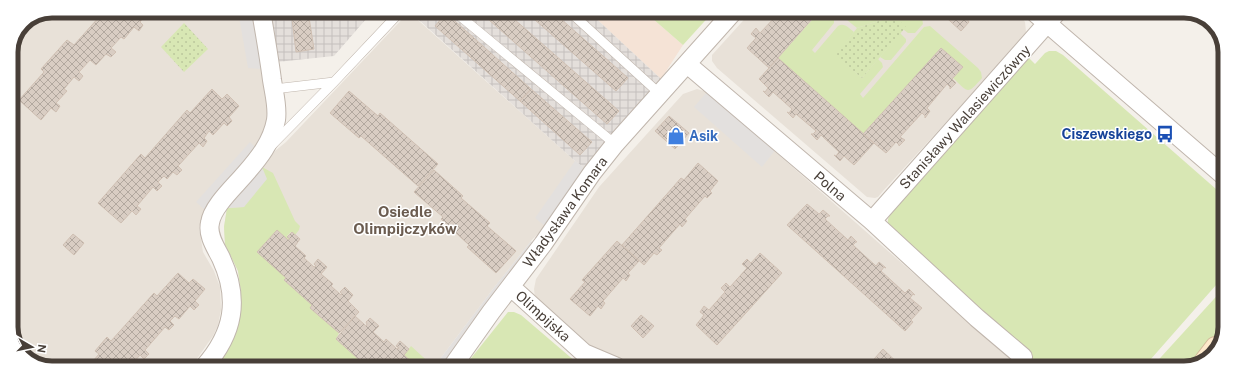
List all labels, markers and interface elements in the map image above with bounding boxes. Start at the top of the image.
street label: Stanisławy Walasiewiczówny [896,41,1034,192]
bus stop icon: Ciszewskiego [1155,124,1175,144]
shop icon: Asik [666,126,686,146]
place label: Ciszewskiego [1061,126,1152,142]
place label: Asik [689,128,718,144]
street label: Władysława Komara [520,154,610,270]
street label: Polna [811,168,849,204]
district label: Osiedle Olimpijczyków [353,203,457,237]
street label: Olimpijska [512,287,574,345]
north arrow [12,327,52,367]
text: N [35,343,48,354]

